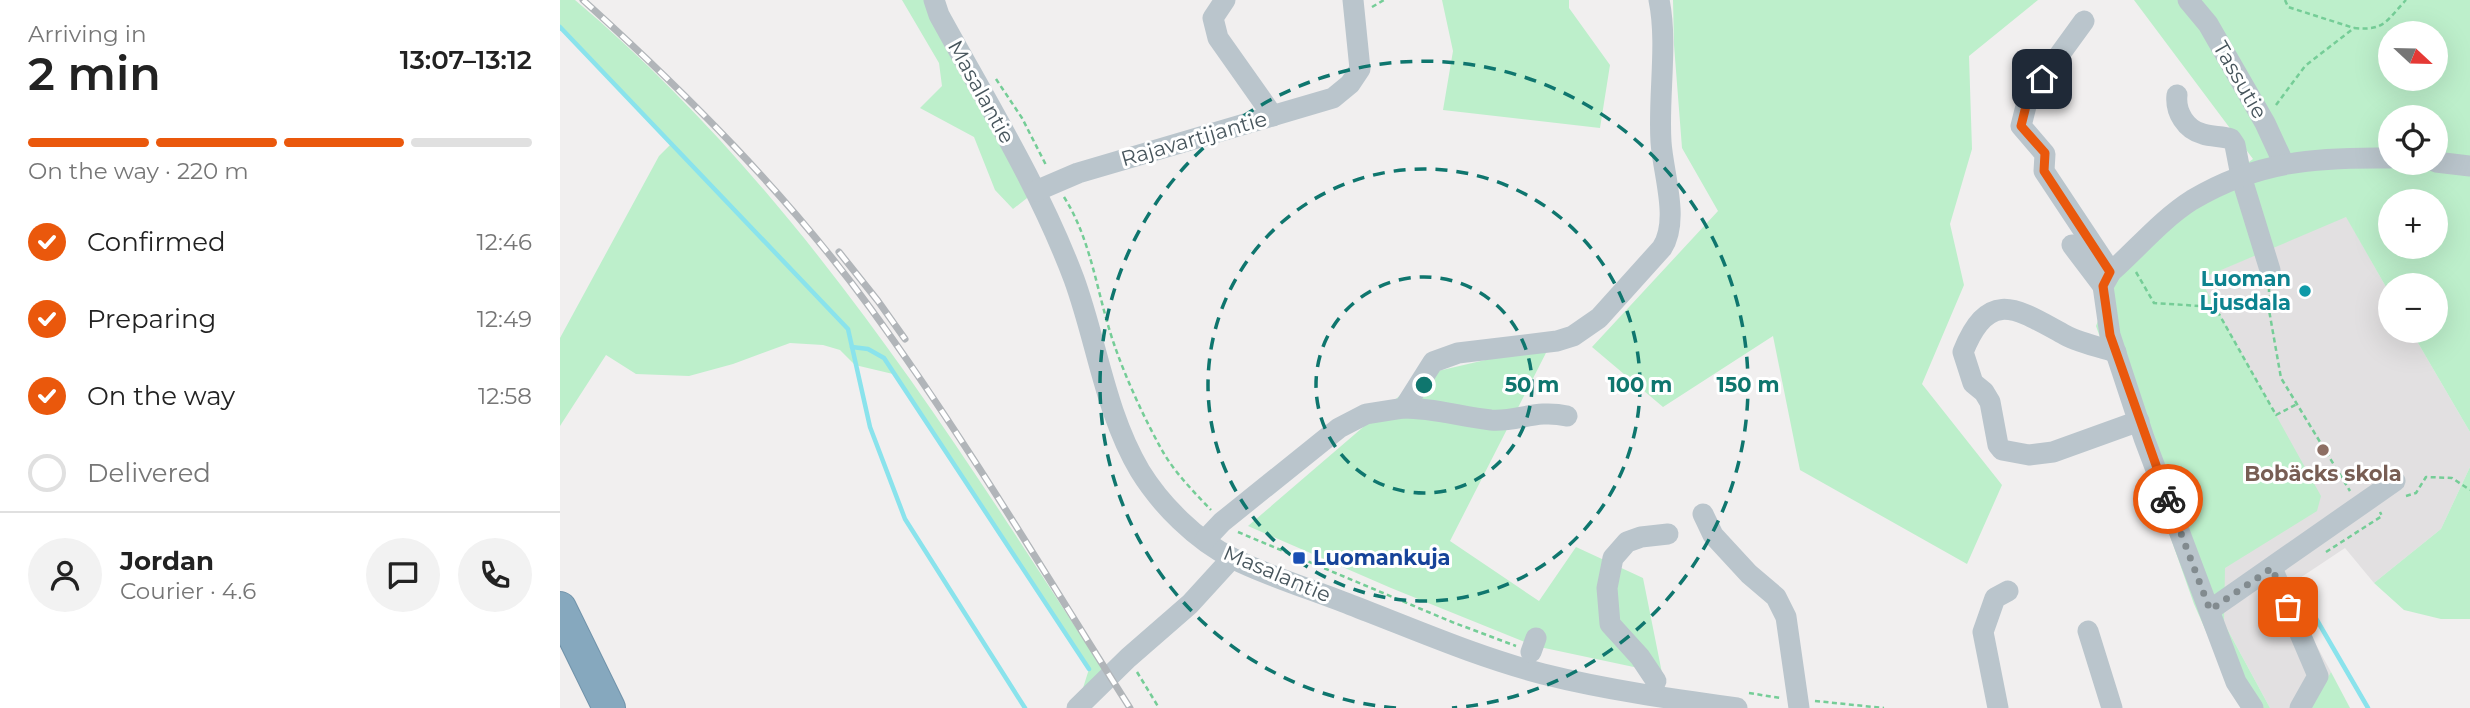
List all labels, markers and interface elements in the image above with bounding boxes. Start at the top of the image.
text: Arriving in [28,20,147,48]
north arrow [2378,21,2448,91]
map controls [2378,21,2448,343]
street label: Masalantie [943,36,1020,148]
street label: Tassutie [2208,37,2273,123]
text: 13:07–13:12 [400,44,532,76]
text: 2 min [28,45,161,102]
pin [2012,49,2072,109]
icon: home [2023,60,2061,98]
button: locate [2378,105,2448,175]
street label: Rajavartijantie [1118,106,1270,171]
text: On the way · 220 m [28,157,249,185]
button: + [2378,189,2448,259]
icon: check [28,223,66,261]
text: Confirmed [87,226,226,258]
text: 12:46 [477,228,532,256]
place label: Luoman Ljusdala [2200,266,2291,315]
button: − [2378,273,2448,343]
marker: Luoman Ljusdala [2297,283,2313,299]
icon: check [28,300,66,338]
text: Preparing [87,303,216,335]
text: 12:49 [477,305,532,333]
text: 50 m [1505,372,1559,397]
text: 100 m [1608,372,1672,397]
text: 150 m [1717,372,1779,397]
centre of rings [1412,373,1436,397]
icon: check [28,377,66,415]
text: On the way [87,380,235,412]
text: 12:58 [478,382,532,410]
marker: Bobäcks skola [2315,442,2331,458]
text: Delivered [87,457,211,489]
place label: Bobäcks skola [2244,461,2402,486]
courier [2133,464,2203,534]
icon: bike [2149,480,2187,518]
button: person [28,538,102,612]
button: chat [366,538,440,612]
button: phone [458,538,532,612]
street label: Masalantie [1220,540,1335,607]
text: Jordan [120,545,214,577]
place label: Luomankuja [1313,545,1451,570]
marker: Luomankuja [1291,550,1307,566]
text: Courier · 4.6 [120,577,256,605]
pin [2258,577,2318,637]
icon: bag [2269,588,2307,626]

